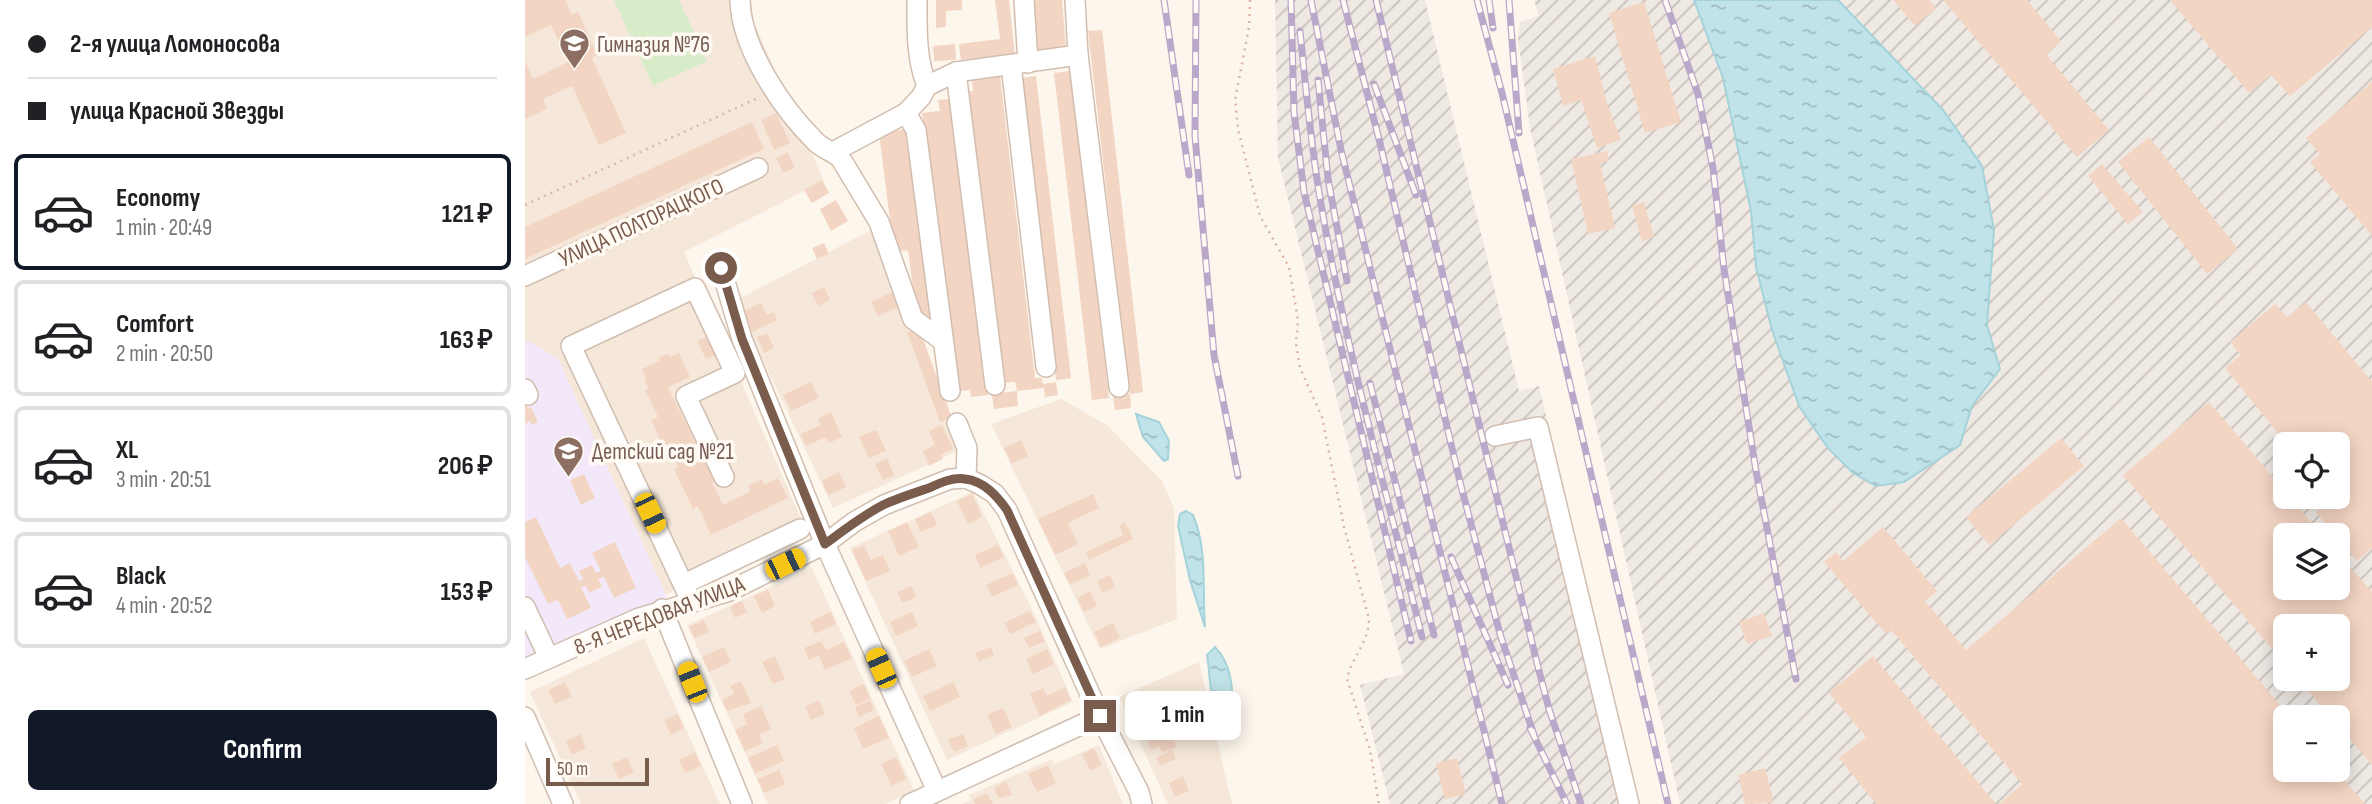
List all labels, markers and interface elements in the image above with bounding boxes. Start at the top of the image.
school or university icon: Гимназия №76 [557,27,591,71]
text: 2-я улица Ломоносова [70,29,280,60]
place label: Гимназия №76 [597,31,710,59]
text: улица Красной Звезды [70,96,284,127]
street label: УЛИЦА ПОЛТОРАЦКОГО [555,172,728,273]
icon: car [32,181,95,244]
text: Economy [116,183,200,214]
text: 121 ₽ [442,199,493,230]
text: 1 min · 20:49 [116,214,212,242]
route start [705,252,737,284]
icon: car [32,307,95,370]
text: Comfort [116,309,194,340]
text: 163 ₽ [440,325,493,356]
text: 2 min · 20:50 [116,340,213,368]
map controls [2273,432,2350,782]
button: locate [2273,432,2350,509]
icon: car [32,433,95,496]
school or university icon: Детский сад №21 [552,434,586,478]
text: XL [116,435,138,466]
place label: Детский сад №21 [592,438,734,466]
text: 206 ₽ [438,451,493,482]
text: 3 min · 20:51 [116,466,211,494]
car [632,490,669,536]
button: layers [2273,523,2350,600]
car [762,545,809,583]
icon: car [32,559,95,622]
text: Black [116,561,166,592]
street label: 8-Я ЧЕРЕДОВАЯ УЛИЦА [570,570,749,661]
text: 153 ₽ [441,577,493,608]
text: 4 min · 20:52 [116,592,213,620]
button: + [2273,614,2350,691]
car [863,645,900,691]
car [675,659,710,705]
callout: 1 min [1125,692,1240,740]
route end [1084,700,1116,732]
text: 1 min [1162,701,1204,729]
button: − [2273,705,2350,782]
button: Confirm [28,710,497,790]
scale bar [546,755,649,787]
text: 50 m [557,758,588,781]

